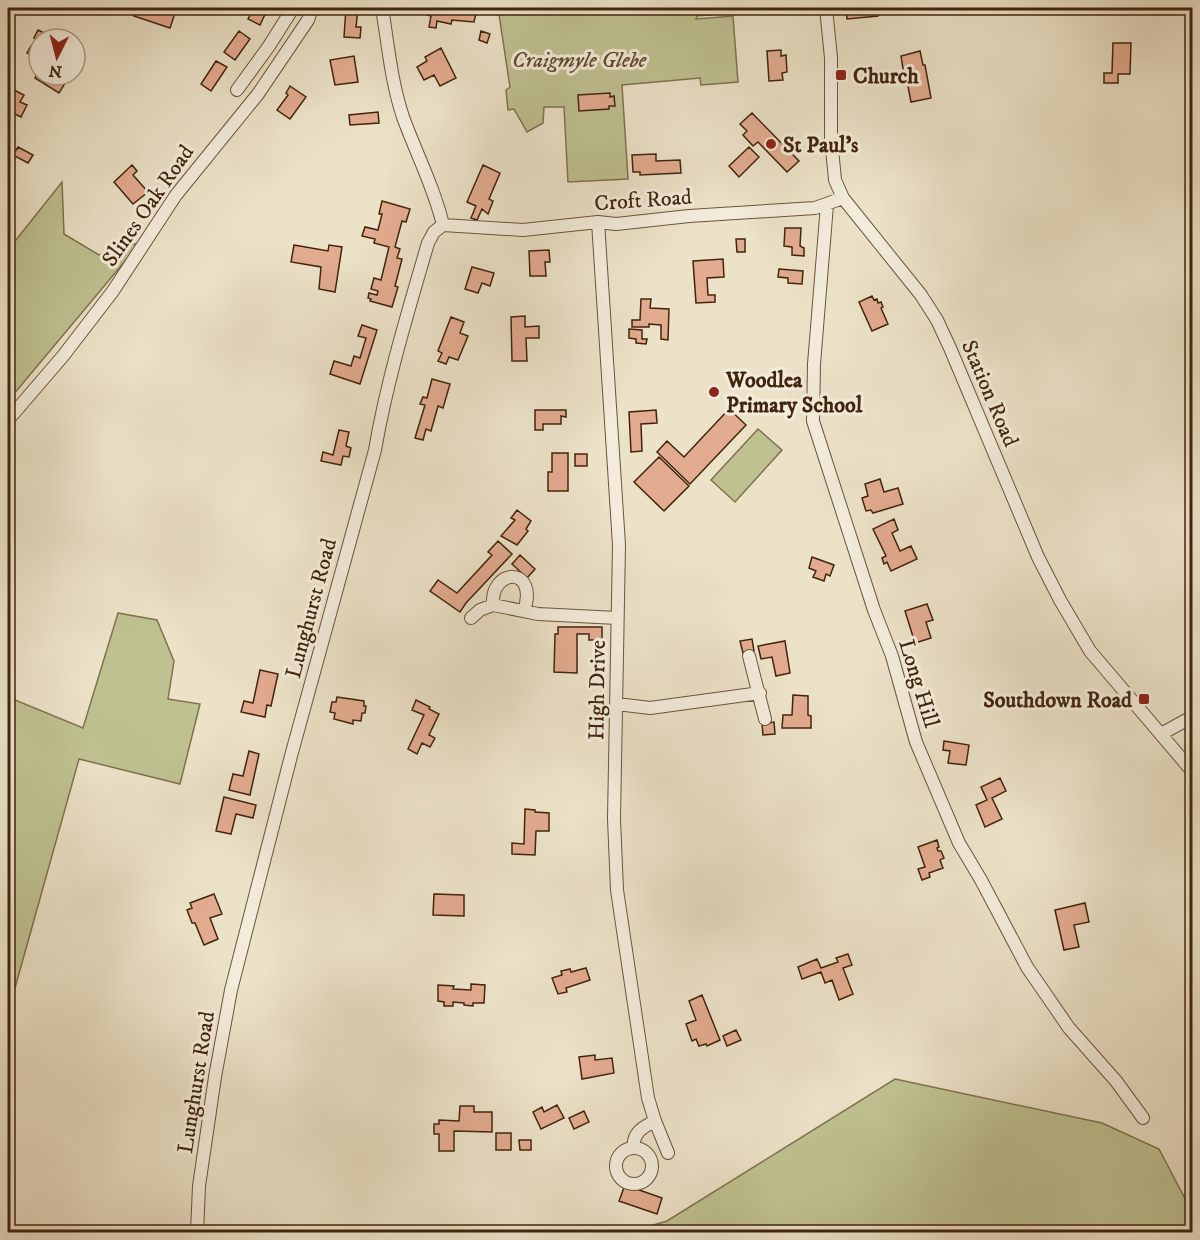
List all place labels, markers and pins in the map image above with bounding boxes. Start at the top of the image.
place label: Church [853,63,919,90]
marker: Church [834,68,848,82]
place label: St Paul's [783,132,859,159]
marker: St Paul's [764,137,778,151]
place label: Woodlea Primary School [725,367,863,419]
marker: Woodlea Primary School [707,385,721,399]
place label: Southdown Road [983,687,1133,714]
marker: Southdown Road [1137,692,1151,706]

